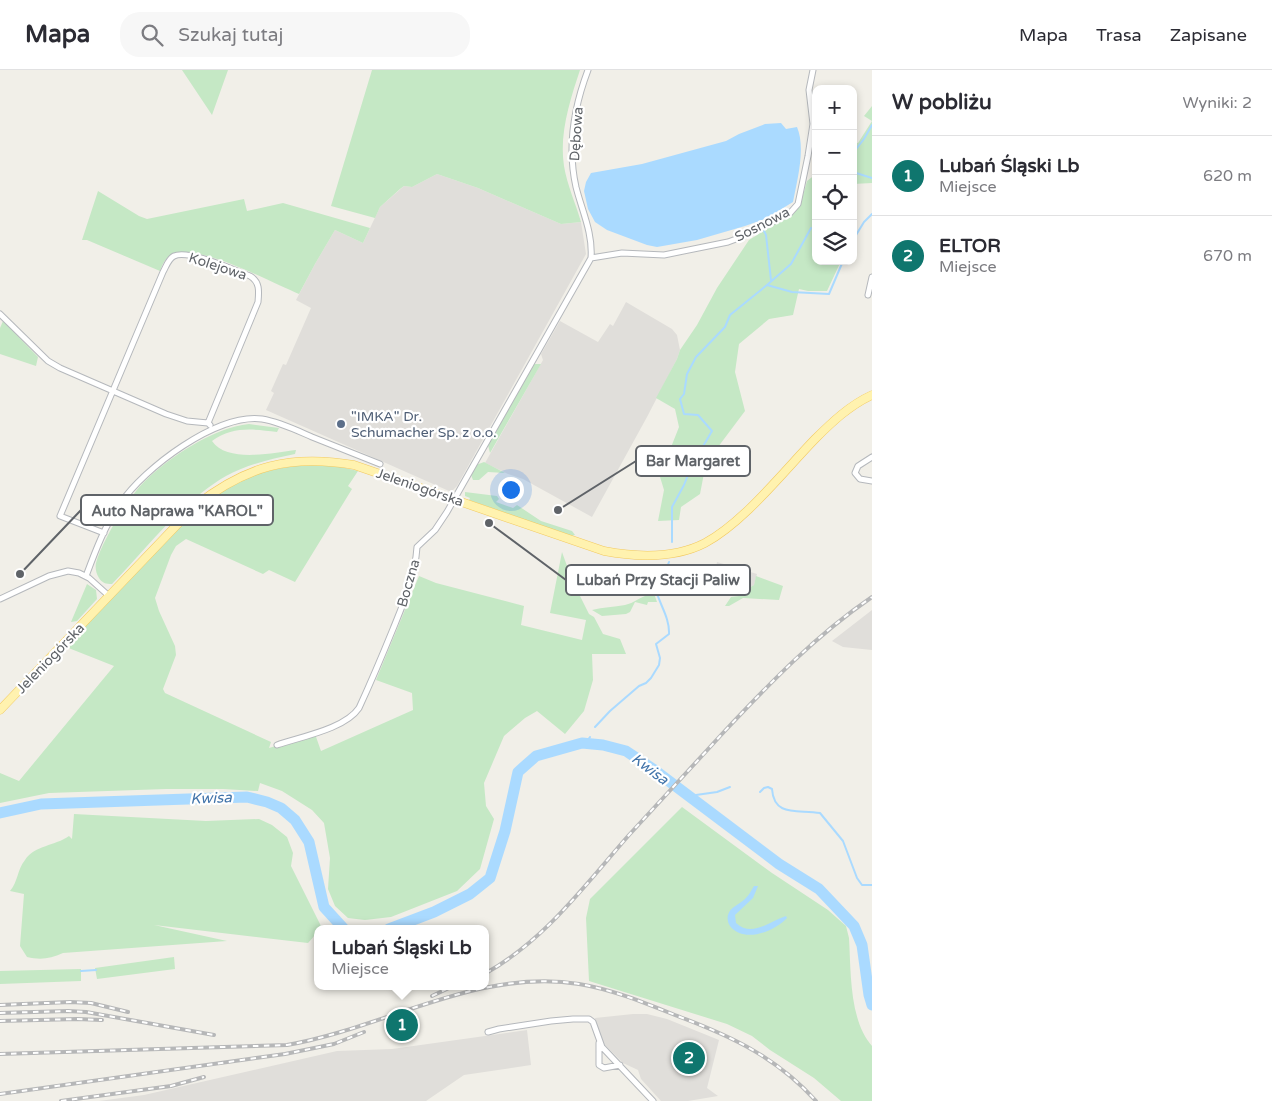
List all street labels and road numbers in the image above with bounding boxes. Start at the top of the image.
street label: Dębowa [566,106,587,162]
street label: Sosnowa [732,203,793,246]
street label: Kolejowa [187,249,249,284]
street label: Jeleniogórska [374,465,466,510]
street label: Boczna [394,557,423,609]
street label: Jeleniogórska [13,620,88,697]

